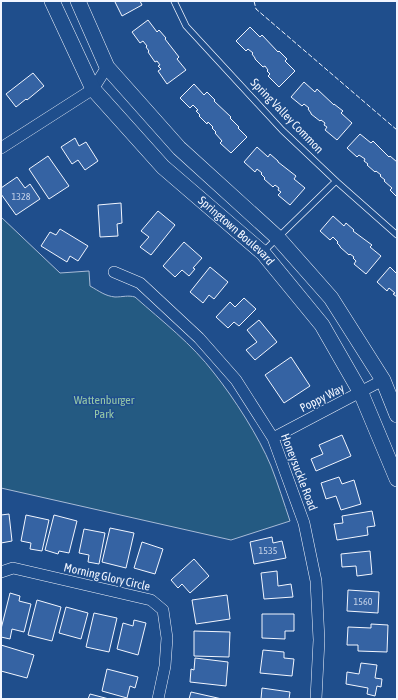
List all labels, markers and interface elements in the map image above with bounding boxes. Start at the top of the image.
street label: Spring Valley Common [248,76,326,156]
house number: 1328 [12,191,31,202]
street label: Springtown Boulevard [195,193,277,268]
street label: Poppy Way [297,381,347,415]
park label: Wattenburger Park [74,393,135,421]
street label: Honeysuckle Road [278,431,320,513]
house number: 1535 [259,545,278,556]
street label: Morning Glory Circle [62,560,152,594]
house number: 1560 [354,596,373,607]

